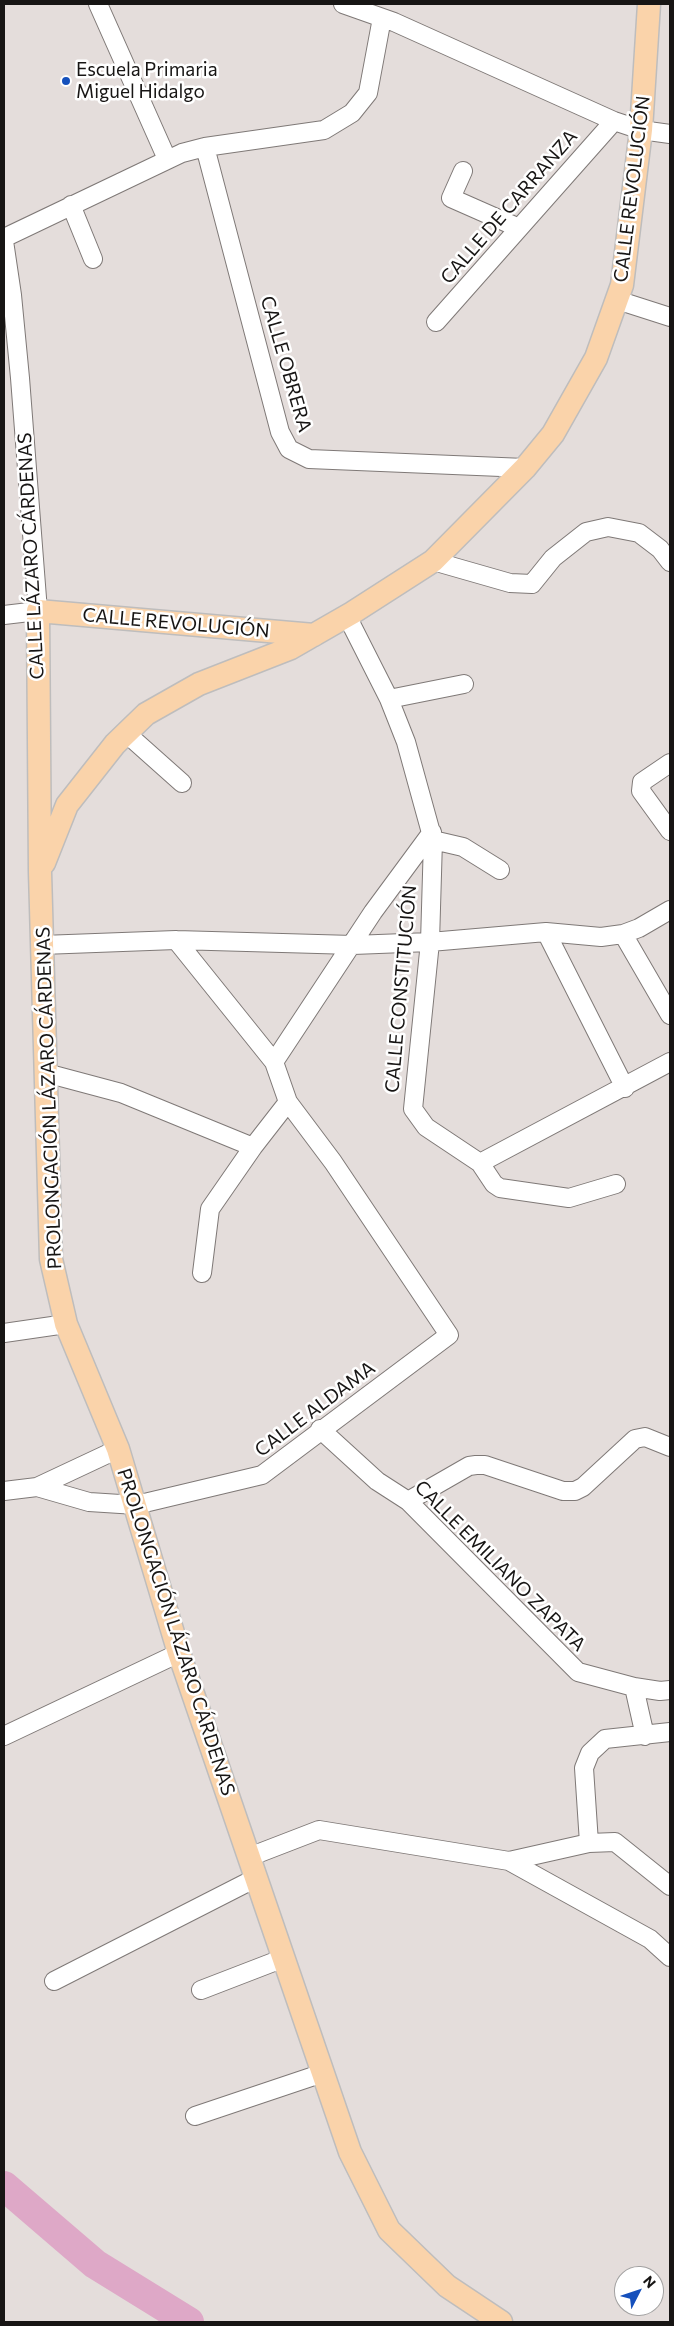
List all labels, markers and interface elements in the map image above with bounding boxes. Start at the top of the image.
place label: Escuela Primaria Miguel Hidalgo [76,59,218,103]
marker: Escuela Primaria Miguel Hidalgo [60,75,72,87]
street label: CALLE REVOLUCIÓN [609,94,655,284]
street label: CALLE DE CARRANZA [436,125,582,289]
street label: CALLE OBRERA [256,293,316,435]
street label: CALLE LÁZARO CÁRDENAS [13,432,49,680]
street label: CALLE REVOLUCIÓN [82,603,270,643]
street label: CALLE CONSTITUCIÓN [381,884,421,1094]
street label: PROLONGACIÓN LÁZARO CÁRDENAS [32,926,66,1270]
street label: CALLE ALDAMA [250,1356,380,1462]
street label: PROLONGACIÓN LÁZARO CÁRDENAS [112,1466,240,1798]
street label: CALLE EMILIANO ZAPATA [410,1476,590,1656]
north arrow [614,2266,664,2316]
text: N [640,2272,660,2291]

